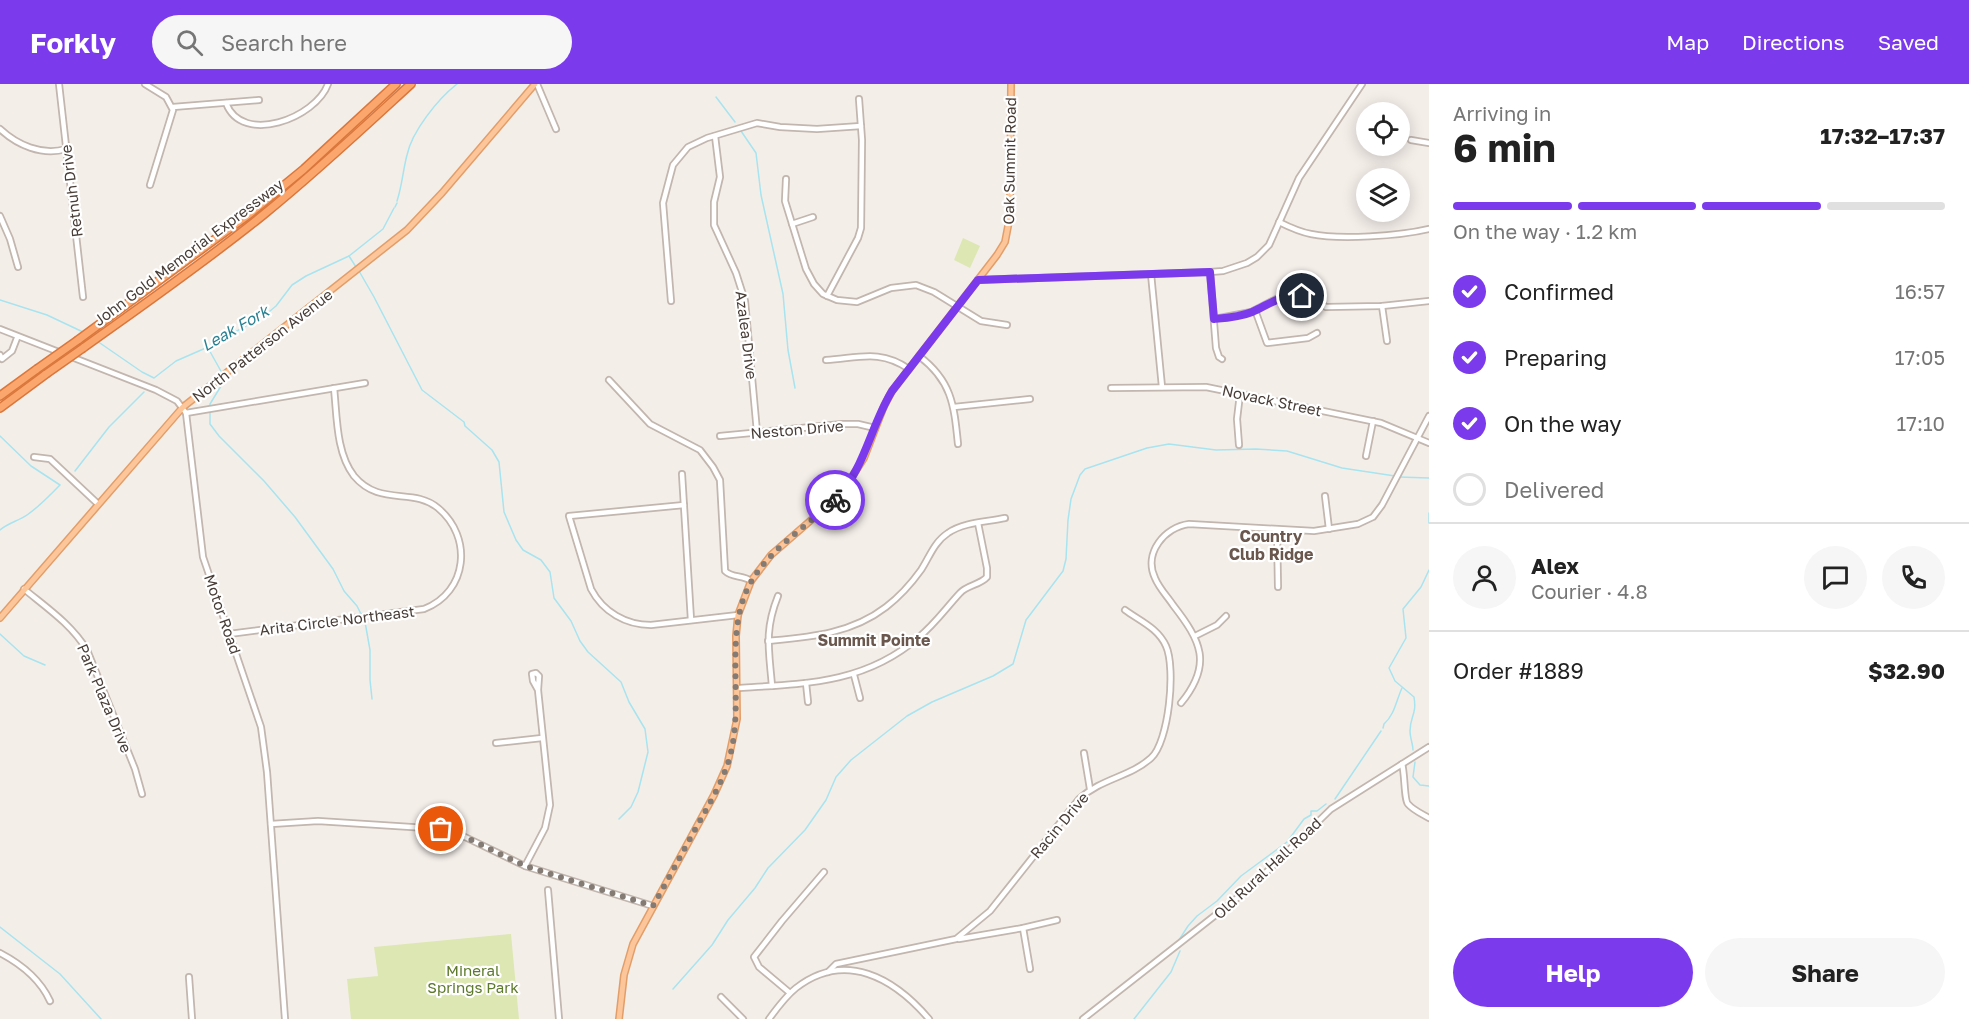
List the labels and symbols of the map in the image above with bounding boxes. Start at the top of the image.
street label: Oak Summit Road [999,97,1019,225]
street label: Retnuh Drive [56,143,86,238]
street label: John Gold Memorial Expressway [90,174,287,329]
pin [1276,270,1327,321]
street label: North Patterson Avenue [188,285,336,405]
street label: Azalea Drive [733,290,761,381]
water label: Leak Fork [198,300,274,355]
street label: Novack Street [1221,381,1323,419]
street label: Neston Drive [750,416,844,442]
courier [805,470,865,530]
district label: Country Club Ridge [1229,526,1313,564]
street label: Motor Road [201,572,245,656]
street label: Arita Circle Northeast [258,602,416,638]
district label: Summit Pointe [817,630,931,650]
street label: Park Plaza Drive [74,641,136,755]
street label: Racin Drive [1026,788,1092,862]
pin [415,803,466,854]
street label: Old Rural Hall Road [1210,814,1324,922]
park label: Mineral Springs Park [427,961,519,996]

